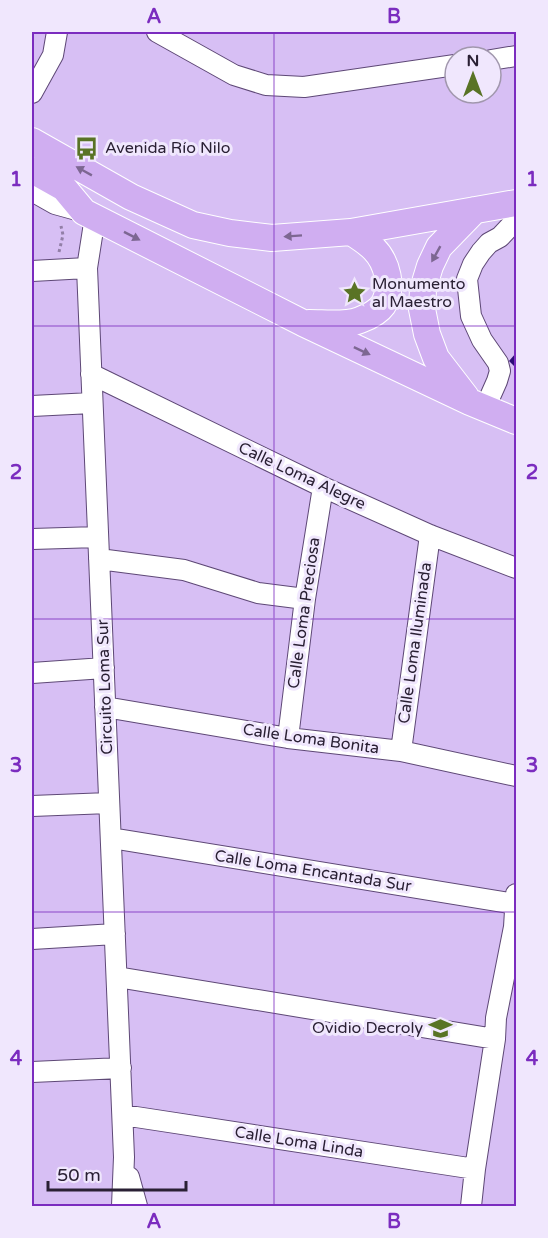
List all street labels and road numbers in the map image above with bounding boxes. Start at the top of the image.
street label: Calle Loma Alegre [235,438,369,514]
street label: Calle Loma Preciosa [283,536,325,690]
street label: Calle Loma Iluminada [394,561,436,725]
street label: Circuito Loma Sur [93,618,117,755]
street label: Calle Loma Bonita [241,720,381,758]
street label: Calle Loma Encantada Sur [213,846,414,897]
street label: Calle Loma Linda [233,1122,365,1162]

